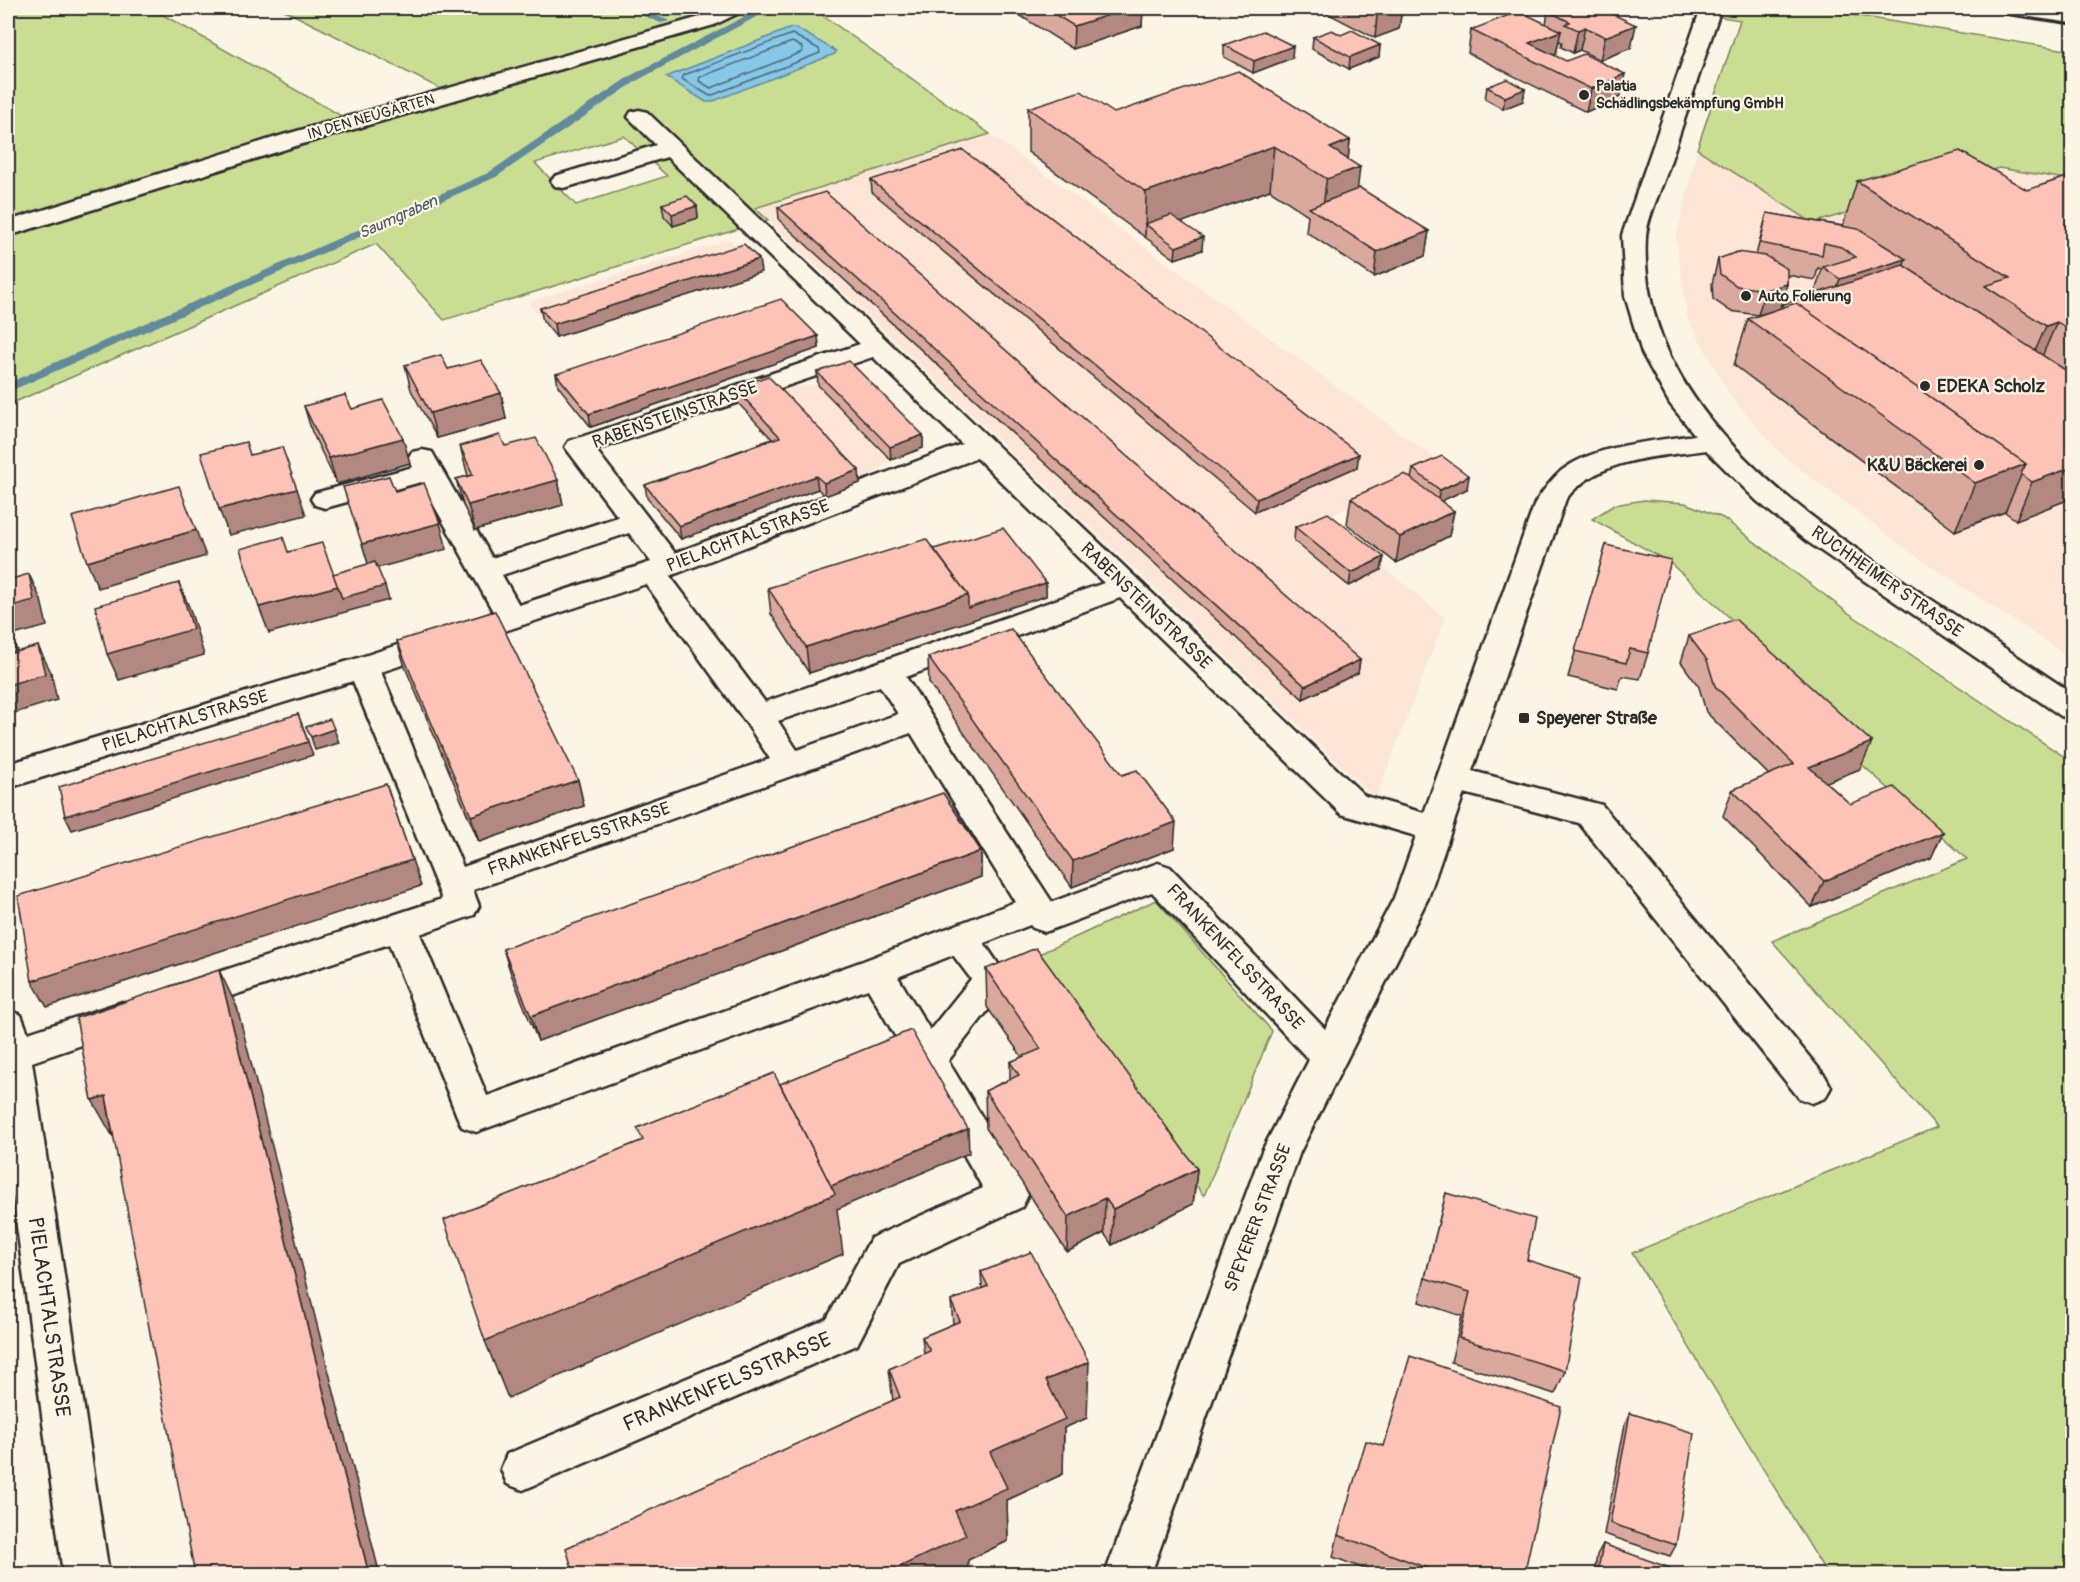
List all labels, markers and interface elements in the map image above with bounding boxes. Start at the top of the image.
place label: Palatia Schädlingsbekämpfung GmbH [1596,77,1784,113]
marker: Palatia Schädlingsbekämpfung GmbH [1577,88,1591,102]
street label: IN DEN NEUGÄRTEN [305,90,437,144]
water label: Saumgraben [356,190,441,243]
place label: Auto Folierung [1758,287,1851,306]
marker: Auto Folierung [1739,289,1753,303]
place label: EDEKA Scholz [1937,375,2045,398]
street label: RABENSTEINSTRASSE [589,376,761,454]
marker: EDEKA Scholz [1918,379,1932,393]
place label: K&U Bäckerei [1867,454,1967,477]
marker: K&U Bäckerei [1972,458,1986,472]
street label: PIELACHTALSTRASSE [663,494,833,578]
street label: RUCHHEIMER STRASSE [1807,521,1967,643]
street label: RABENSTEINSTRASSE [1076,537,1216,675]
street label: PIELACHTALSTRASSE [99,685,271,757]
place label: Speyerer Straße [1536,707,1658,730]
marker: Speyerer Straße [1517,711,1531,725]
street label: FRANKENFELSSTRASSE [485,797,673,881]
street label: FRANKENFELSSTRASSE [1161,879,1309,1035]
street label: SPEYERER STRASSE [1219,1141,1297,1295]
street label: PIELACHTALSTRASSE [22,1215,76,1419]
street label: FRANKENFELSSTRASSE [619,1326,835,1438]

